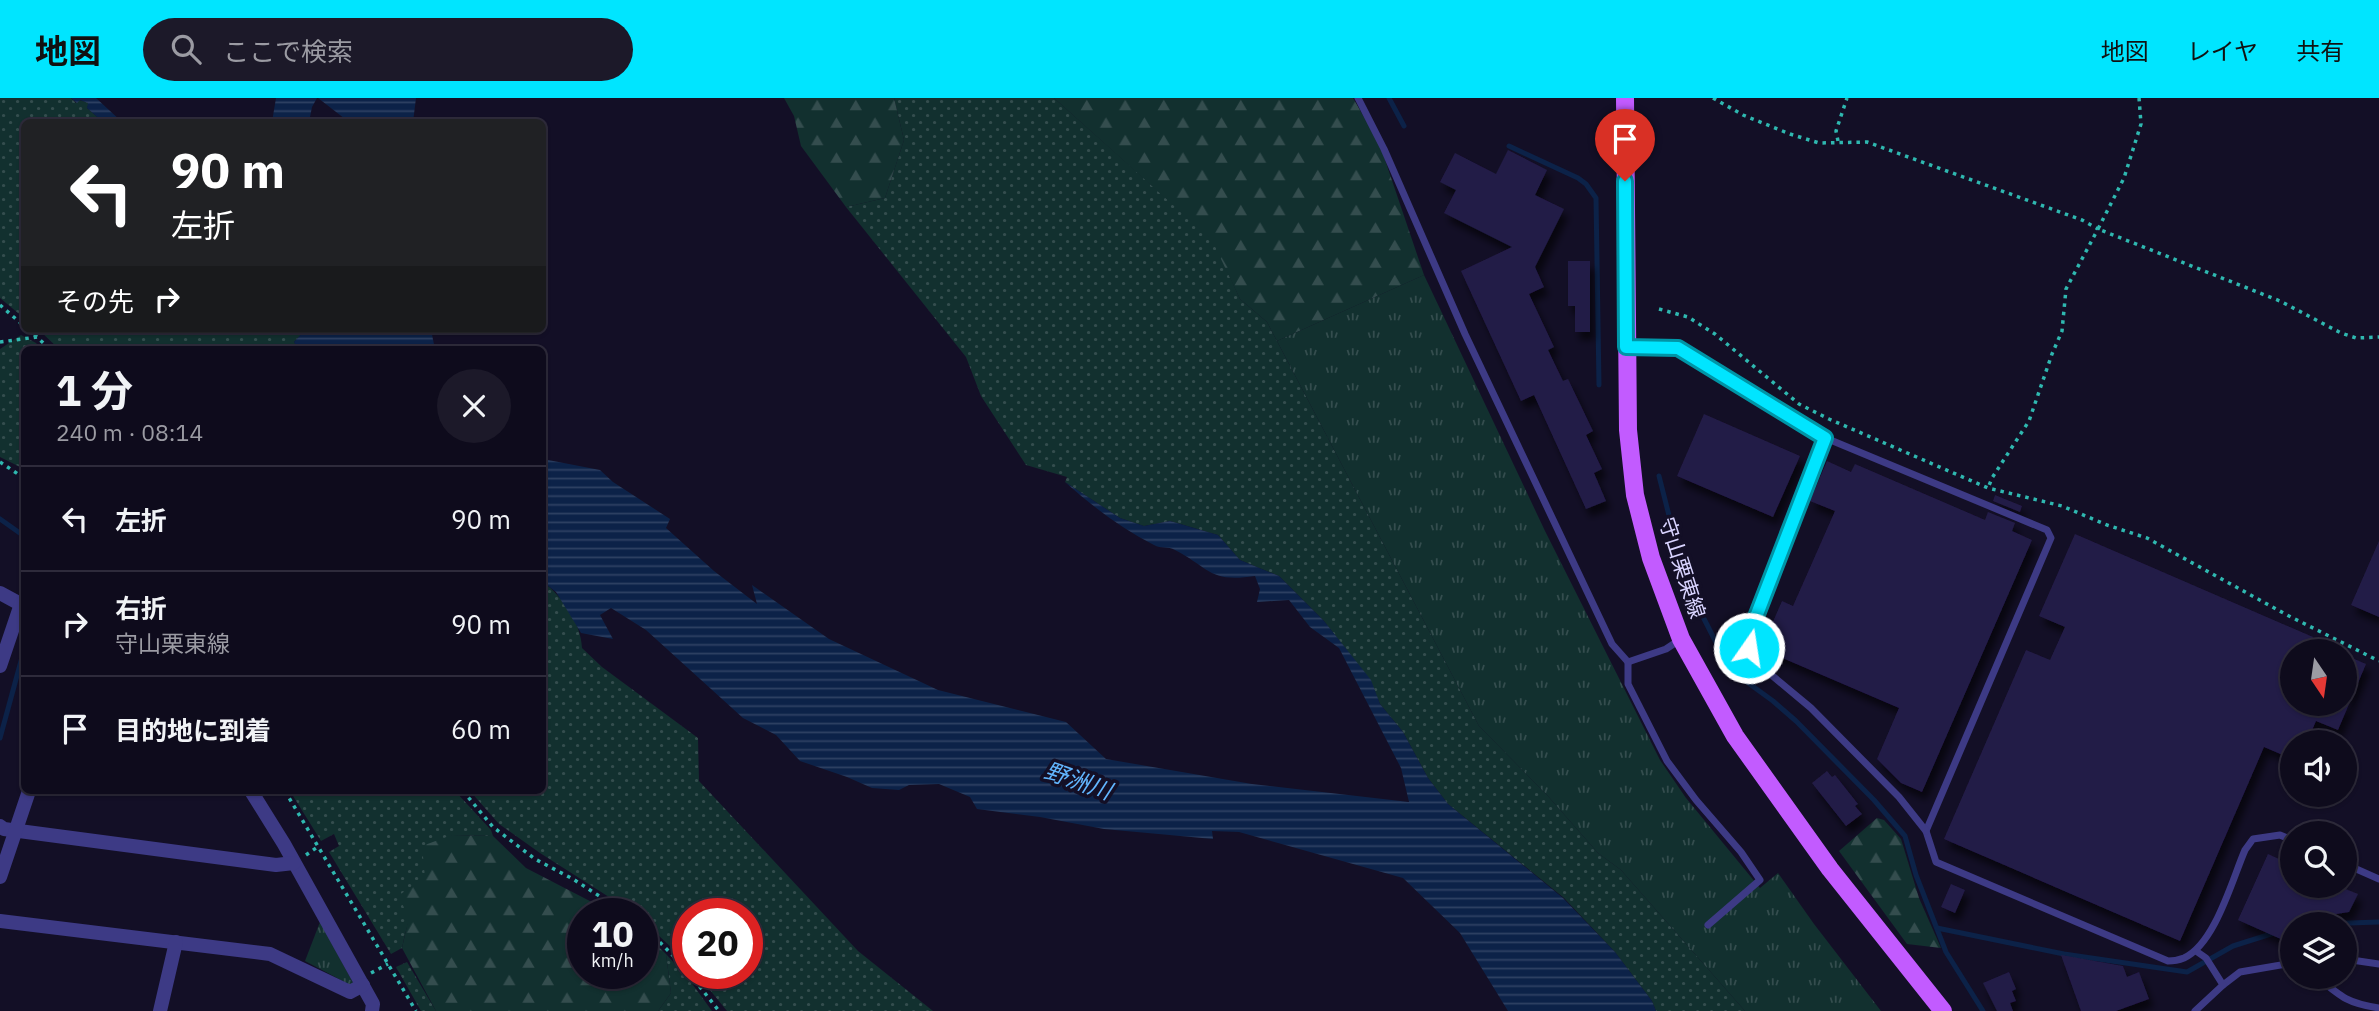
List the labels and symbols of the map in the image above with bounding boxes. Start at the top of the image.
pin [1595,109,1655,181]
street label: 守山栗東線 [1653,513,1712,622]
position arrow [1712,611,1786,685]
north arrow [2280,639,2357,716]
water label: 野洲川 [1041,755,1119,806]
speed limit sign: 20 [672,898,763,989]

